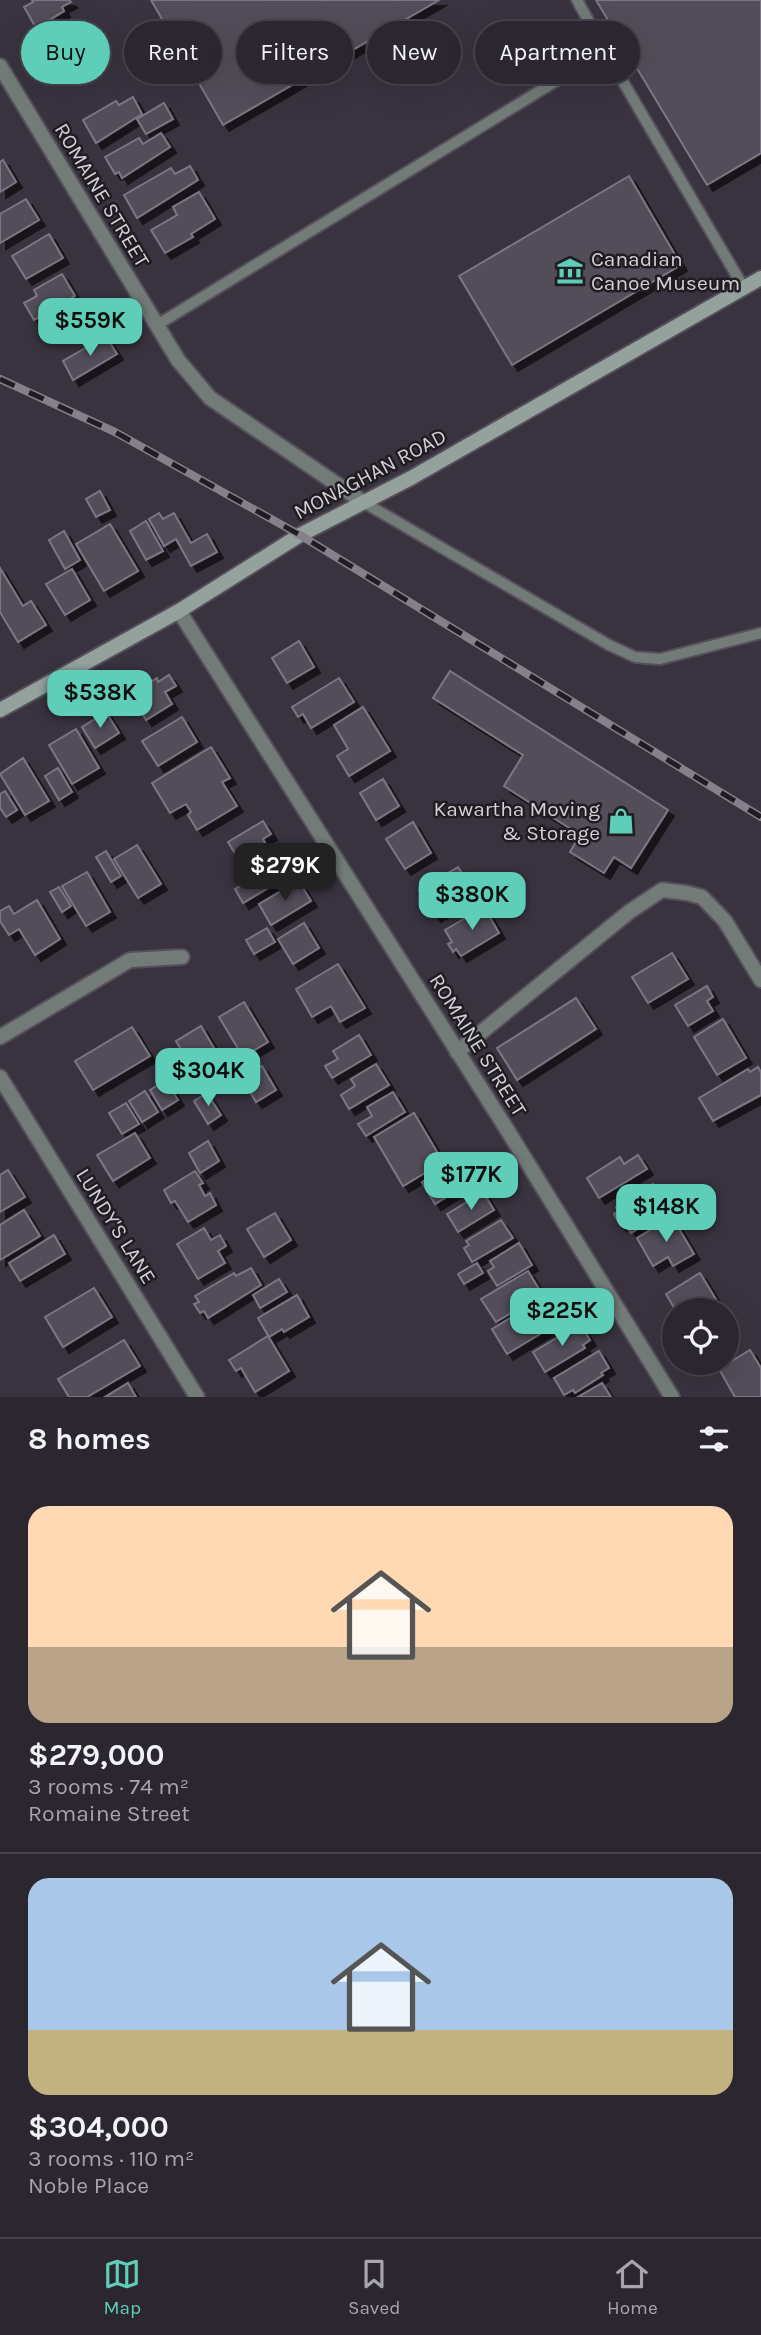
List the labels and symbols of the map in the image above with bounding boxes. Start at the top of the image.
street label: ROMAINE STREET [50,119,155,272]
place label: Canadian Canoe Museum [591,247,740,295]
museum icon: Canadian Canoe Museum [555,256,585,286]
pin: $559K [41,298,139,358]
street label: MONAGHAN ROAD [290,424,450,524]
pin: $538K [51,670,149,730]
place label: Kawartha Moving & Storage [434,797,600,845]
shop icon: Kawartha Moving & Storage [606,806,636,836]
pin: $279K [236,844,334,903]
pin: $380K [423,872,521,932]
street label: ROMAINE STREET [425,969,532,1121]
pin: $304K [159,1048,257,1108]
pin: $177K [422,1152,520,1212]
street label: LUNDY'S LANE [71,1164,161,1288]
pin: $148K [617,1184,715,1244]
pin: $225K [513,1288,611,1348]

